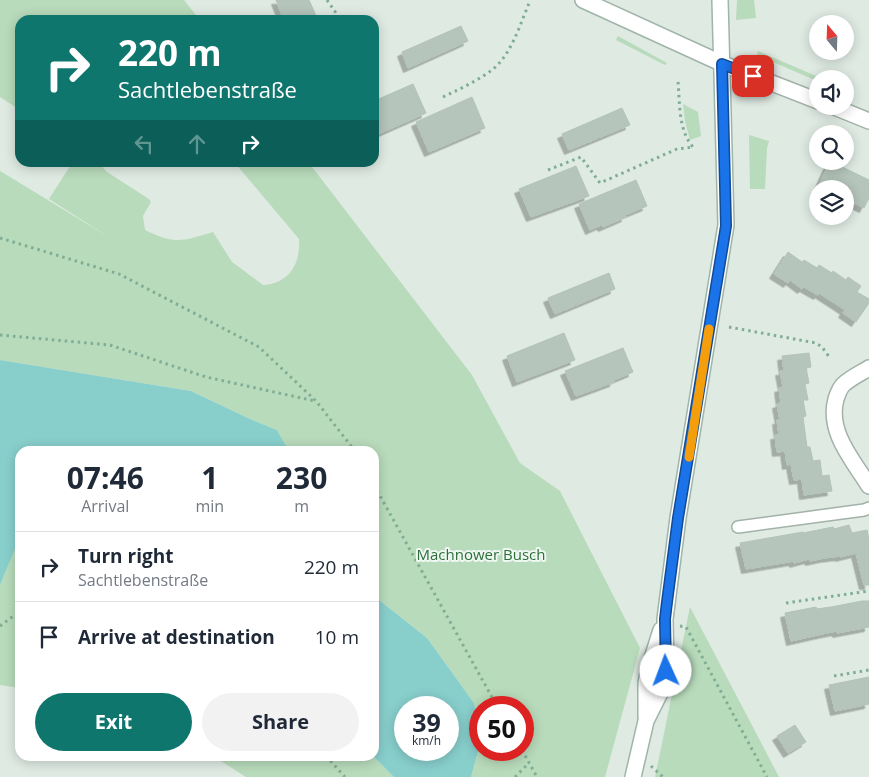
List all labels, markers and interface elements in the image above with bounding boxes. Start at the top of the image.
north arrow [809,15,854,60]
map controls [809,15,854,225]
text: 220 m [118,29,222,76]
icon: right [35,35,100,100]
pin [732,55,774,97]
icon: arrive [739,62,767,90]
button: sound [809,70,854,115]
text: Sachtlebenstraße [118,74,297,104]
button: search [809,125,854,170]
icon: left [130,130,158,158]
icon: ahead [183,130,211,158]
icon: right [236,130,264,158]
button: layers [809,180,854,225]
text: 07:46 [67,457,144,498]
text: 1 [201,457,218,498]
text: 230 [276,457,327,498]
text: Arrival [81,495,129,517]
text: min [196,495,224,517]
text: m [294,495,309,517]
text: Turn right [78,543,173,569]
park label: Machnower Busch [417,544,545,564]
icon: right [35,553,63,581]
text: 220 m [304,554,359,580]
text: Sachtlebenstraße [78,569,208,591]
icon: arrive [35,623,63,651]
text: Arrive at destination [78,624,275,650]
text: 10 m [315,624,359,650]
position arrow [639,644,691,696]
button: Exit [35,693,192,751]
button: Share [202,693,359,751]
speed limit sign: 50 [469,696,534,761]
text: 39 [412,705,441,739]
text: km/h [412,732,441,749]

